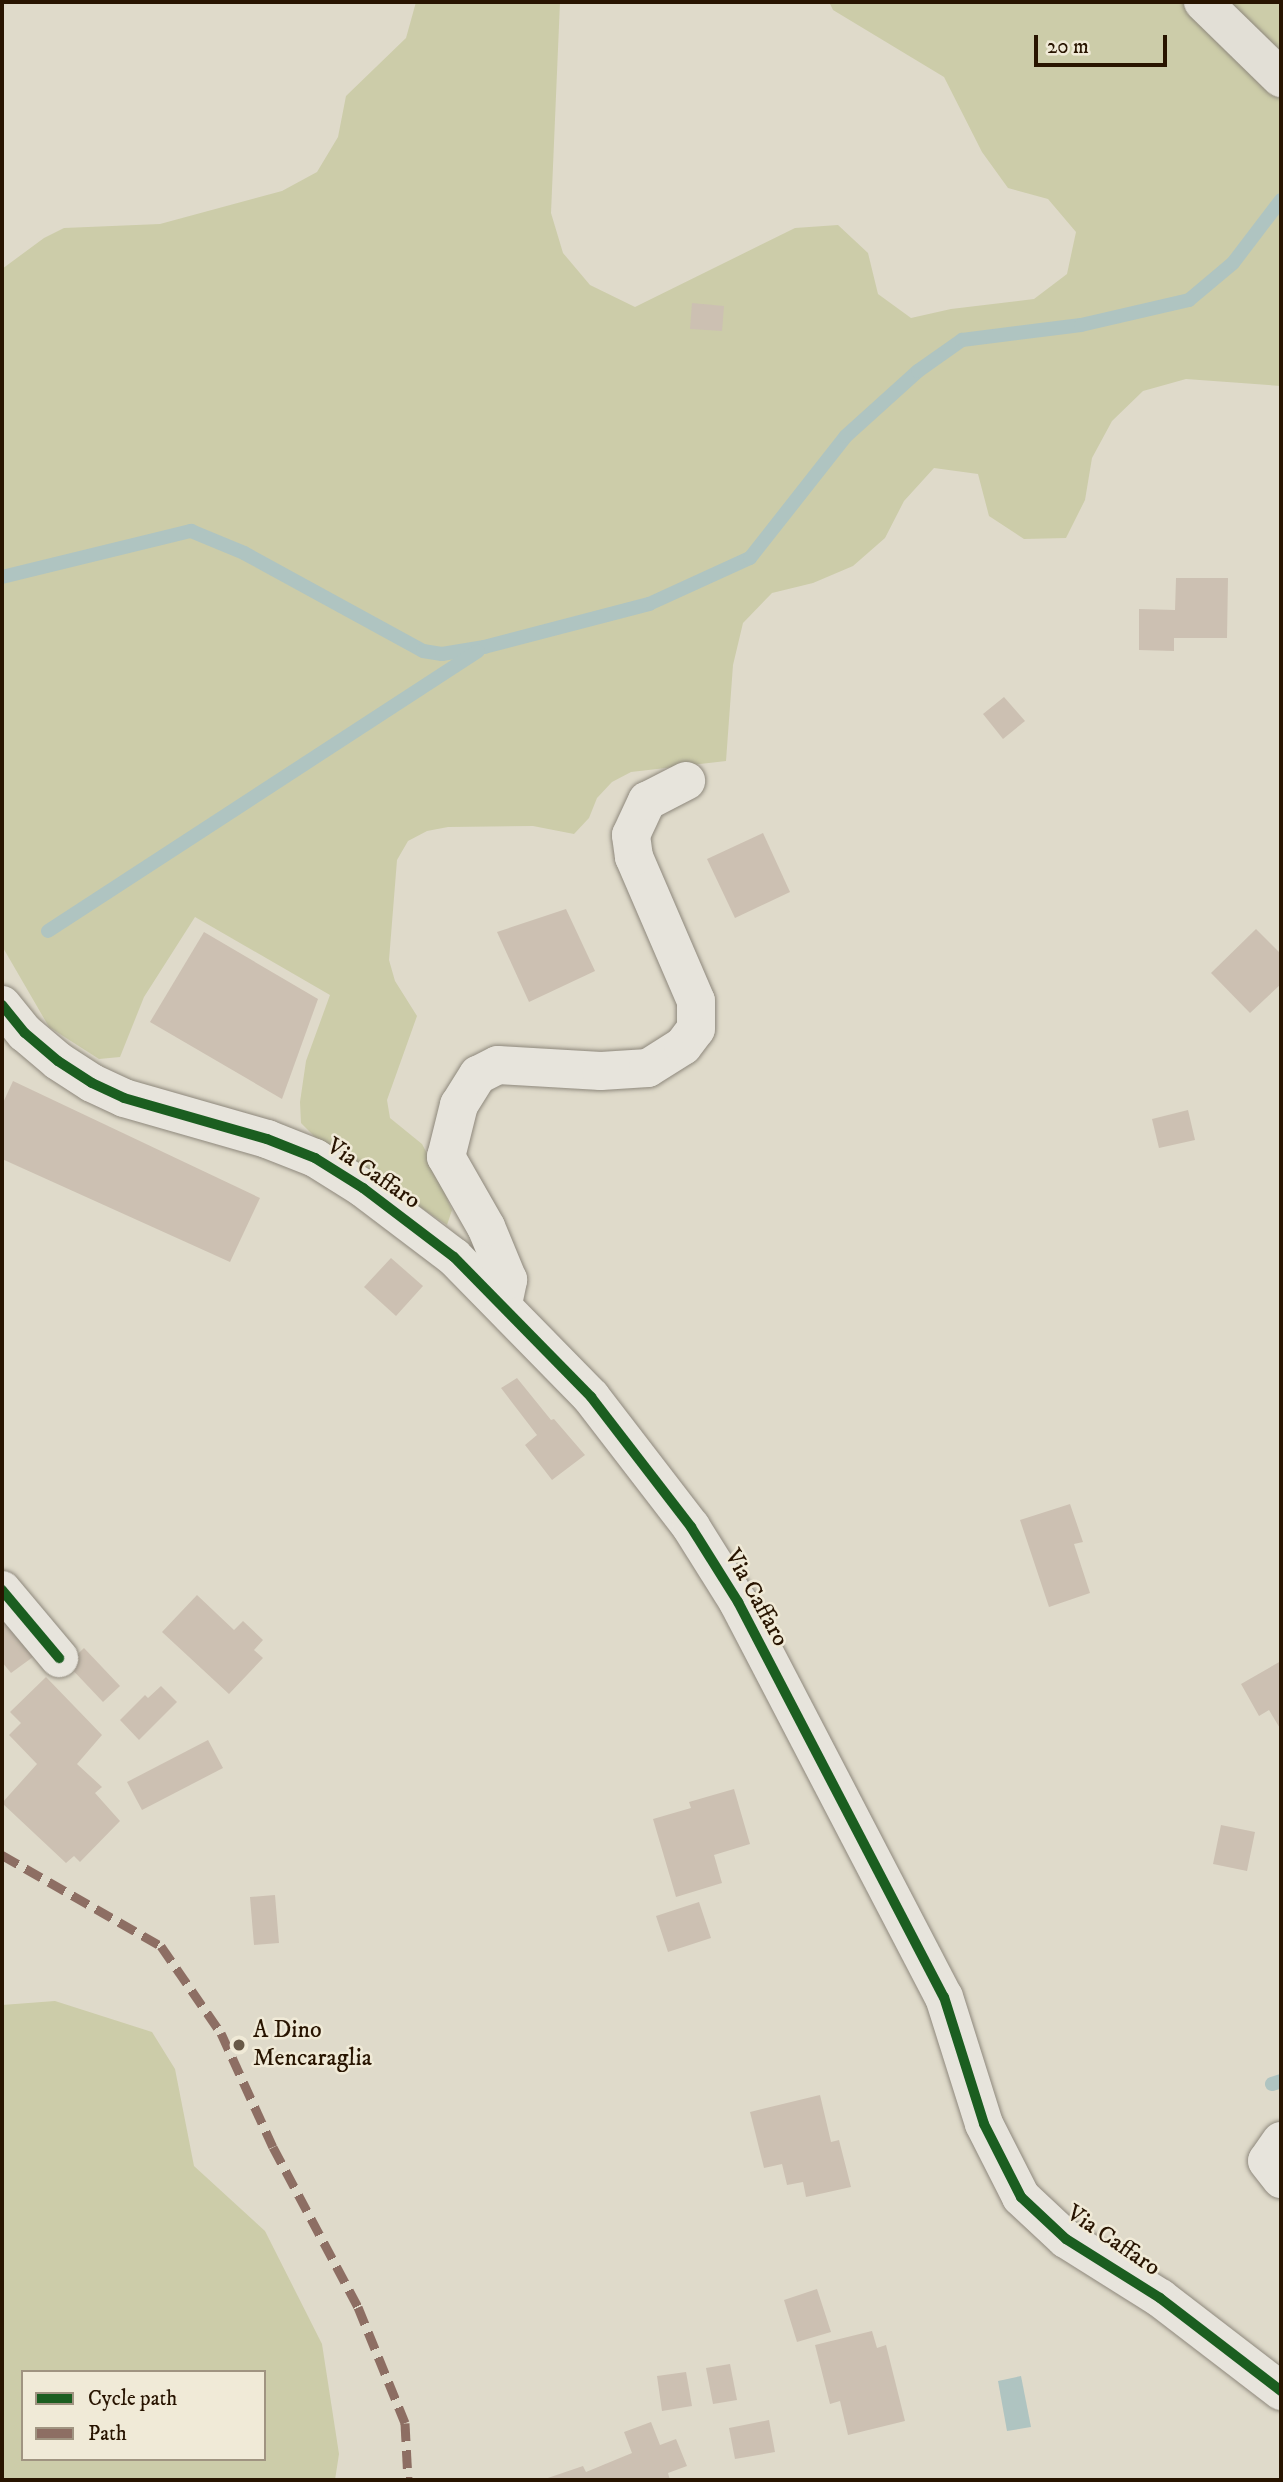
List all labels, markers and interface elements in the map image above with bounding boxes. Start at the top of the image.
scale bar [1038,21,1171,65]
text: 20 m [1047,34,1089,60]
street label: Via Caffaro [321,1132,425,1216]
street label: Via Caffaro [718,1544,794,1652]
place label: A Dino Mencaraglia [253,2017,372,2073]
marker: A Dino Mencaraglia [231,2037,247,2053]
street label: Via Caffaro [1061,2199,1165,2283]
legend [21,2370,266,2461]
text: Cycle path [88,2386,177,2412]
text: Path [88,2421,127,2447]

